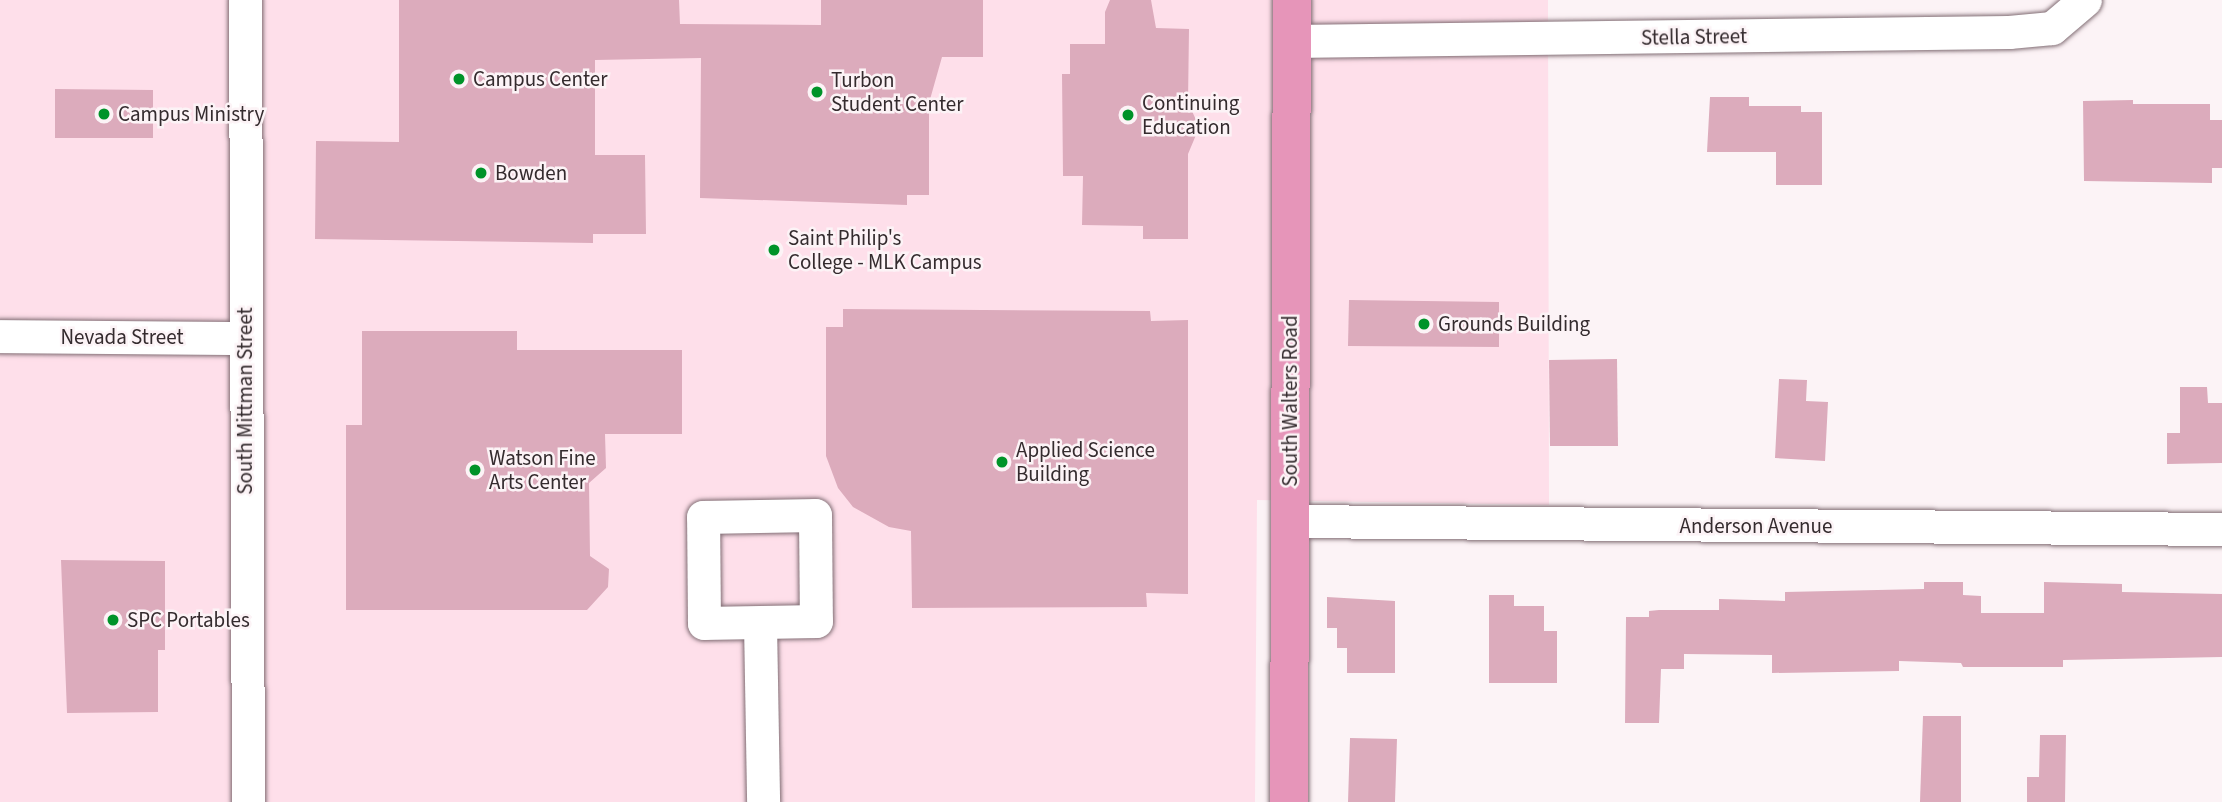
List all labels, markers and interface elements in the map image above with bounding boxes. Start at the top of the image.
street label: Stella Street [1641,23,1747,51]
place label: Campus Center [473,66,607,92]
place label: Turbon Student Center [831,67,964,117]
marker: Campus Center [451,71,467,87]
marker: Turbon Student Center [809,84,825,100]
place label: Continuing Education [1142,90,1239,140]
place label: Campus Ministry [118,101,264,127]
marker: Campus Ministry [96,106,112,122]
marker: Continuing Education [1120,107,1136,123]
place label: Bowden [495,160,567,186]
marker: Bowden [473,165,489,181]
place label: Saint Philip's College - MLK Campus [788,225,982,275]
marker: Saint Philip's College - MLK Campus [766,242,782,258]
street label: South Mittman Street [232,307,258,495]
place label: Grounds Building [1438,311,1590,337]
street label: South Walters Road [1277,315,1303,487]
marker: Grounds Building [1416,316,1432,332]
street label: Nevada Street [60,324,184,350]
place label: Applied Science Building [1016,437,1155,487]
place label: Watson Fine Arts Center [489,445,596,495]
marker: Applied Science Building [994,454,1010,470]
marker: Watson Fine Arts Center [467,462,483,478]
street label: Anderson Avenue [1680,513,1832,539]
place label: SPC Portables [127,607,250,633]
marker: SPC Portables [105,612,121,628]

